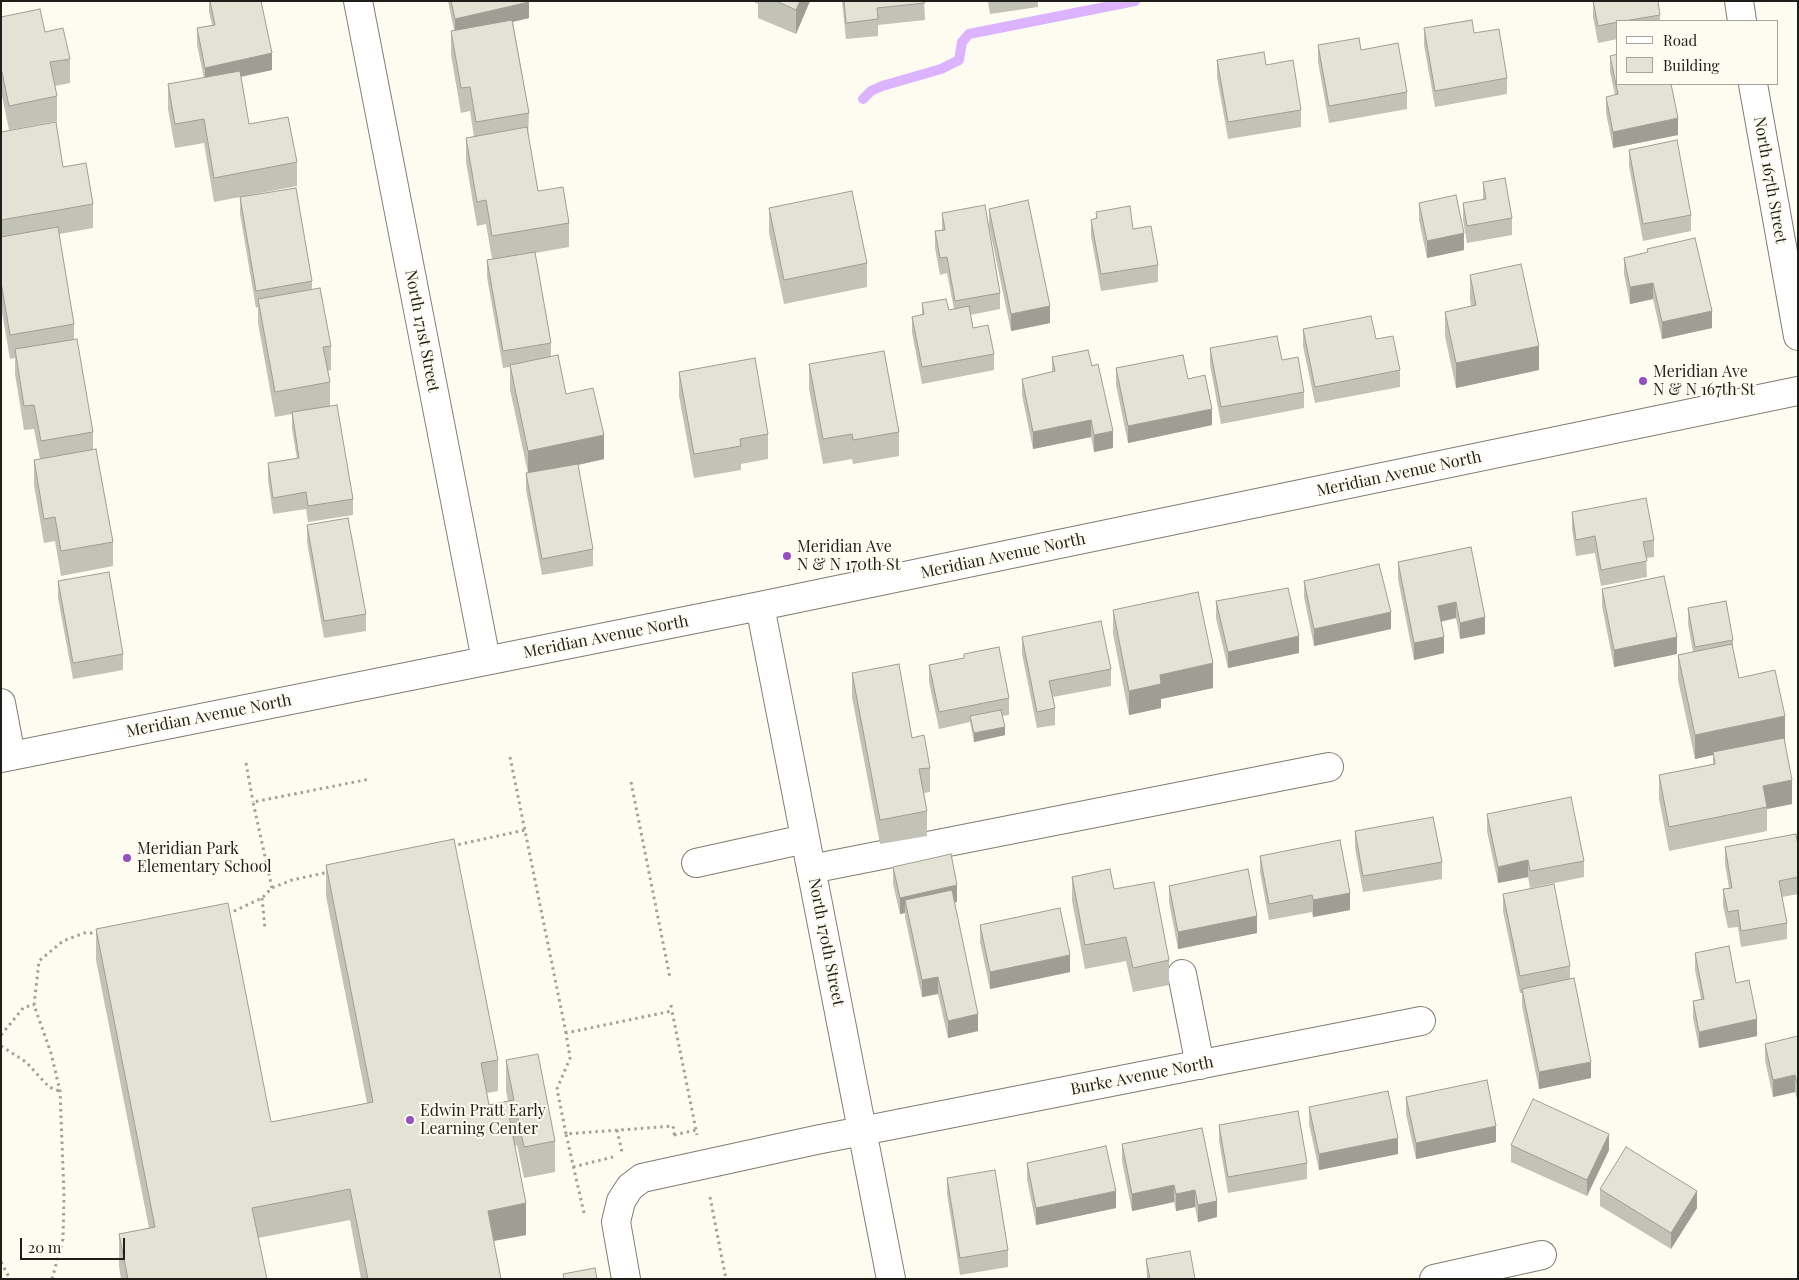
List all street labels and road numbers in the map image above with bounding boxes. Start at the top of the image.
street label: North 167th Street [1749,115,1791,245]
street label: North 171st Street [401,268,443,394]
street label: Meridian Avenue North [1315,447,1483,501]
street label: Meridian Avenue North [919,529,1087,583]
street label: Meridian Avenue North [522,612,690,662]
street label: Meridian Avenue North [125,691,293,741]
street label: North 170th Street [804,876,848,1008]
street label: Burke Avenue North [1069,1053,1215,1099]

